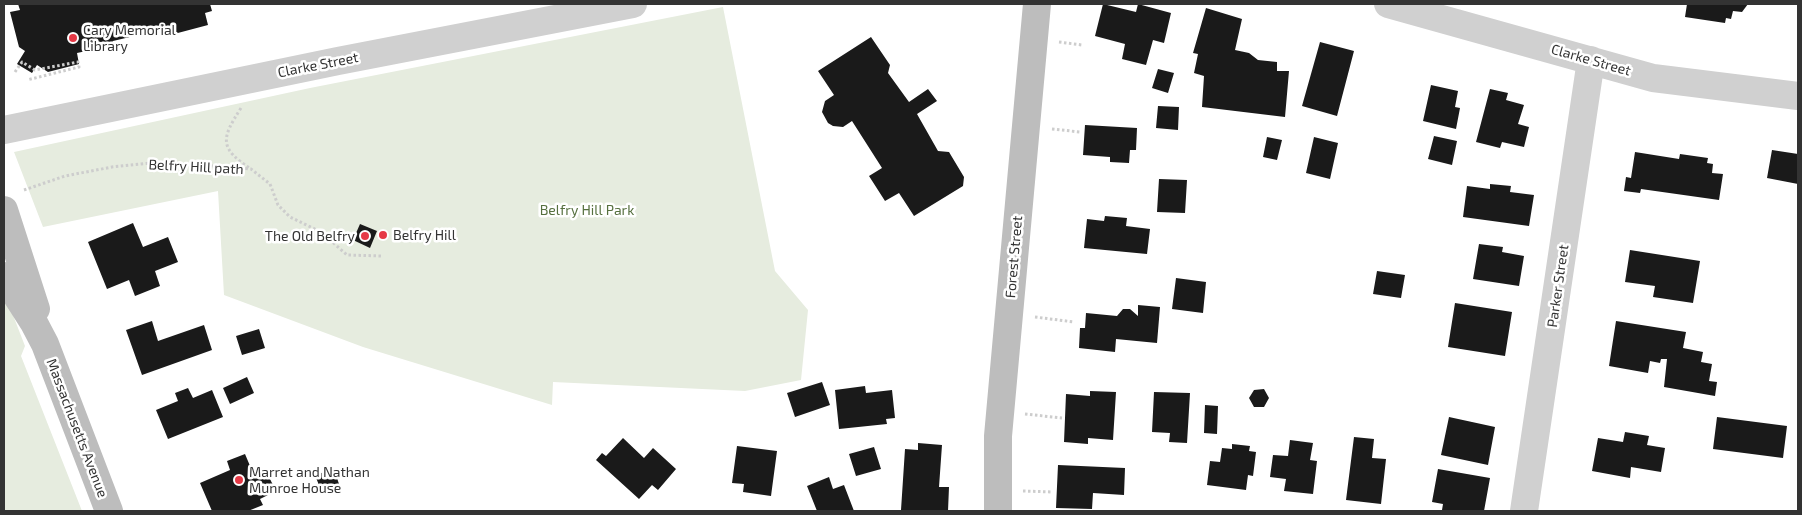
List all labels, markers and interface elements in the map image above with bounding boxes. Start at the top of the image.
place label: Cary Memorial Library [83,22,176,54]
marker: Cary Memorial Library [67,32,79,44]
street label: Clarke Street [1549,41,1633,79]
street label: Clarke Street [276,49,360,81]
street label: Belfry Hill path [148,156,244,178]
park label: Belfry Hill Park [540,202,634,218]
street label: Forest Street [1002,215,1026,299]
place label: Belfry Hill [393,227,456,243]
place label: The Old Belfry [265,228,355,244]
marker: Belfry Hill [377,229,389,241]
marker: The Old Belfry [359,230,371,242]
street label: Parker Street [1544,243,1572,329]
street label: Massachusetts Avenue [43,356,111,500]
place label: Marret and Nathan Munroe House [249,464,370,497]
marker: Marret and Nathan Munroe House [233,474,245,486]

